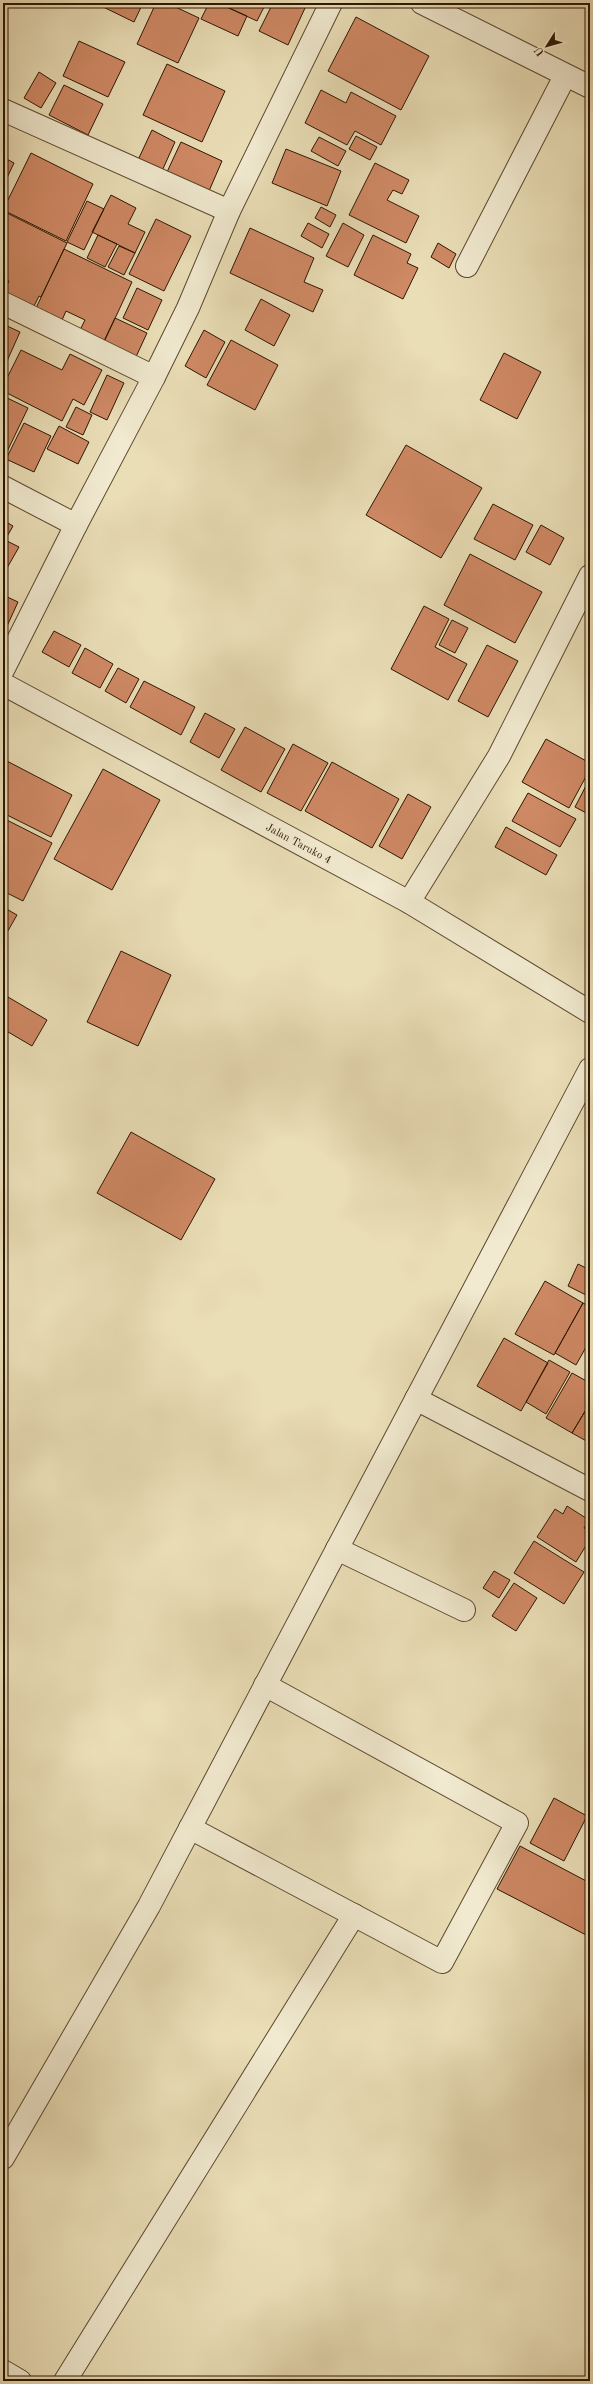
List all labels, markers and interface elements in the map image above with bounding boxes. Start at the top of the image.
north arrow [527,26,567,66]
text: U [533,44,547,58]
street label: Jalan Taruko 4 [264,822,333,866]

